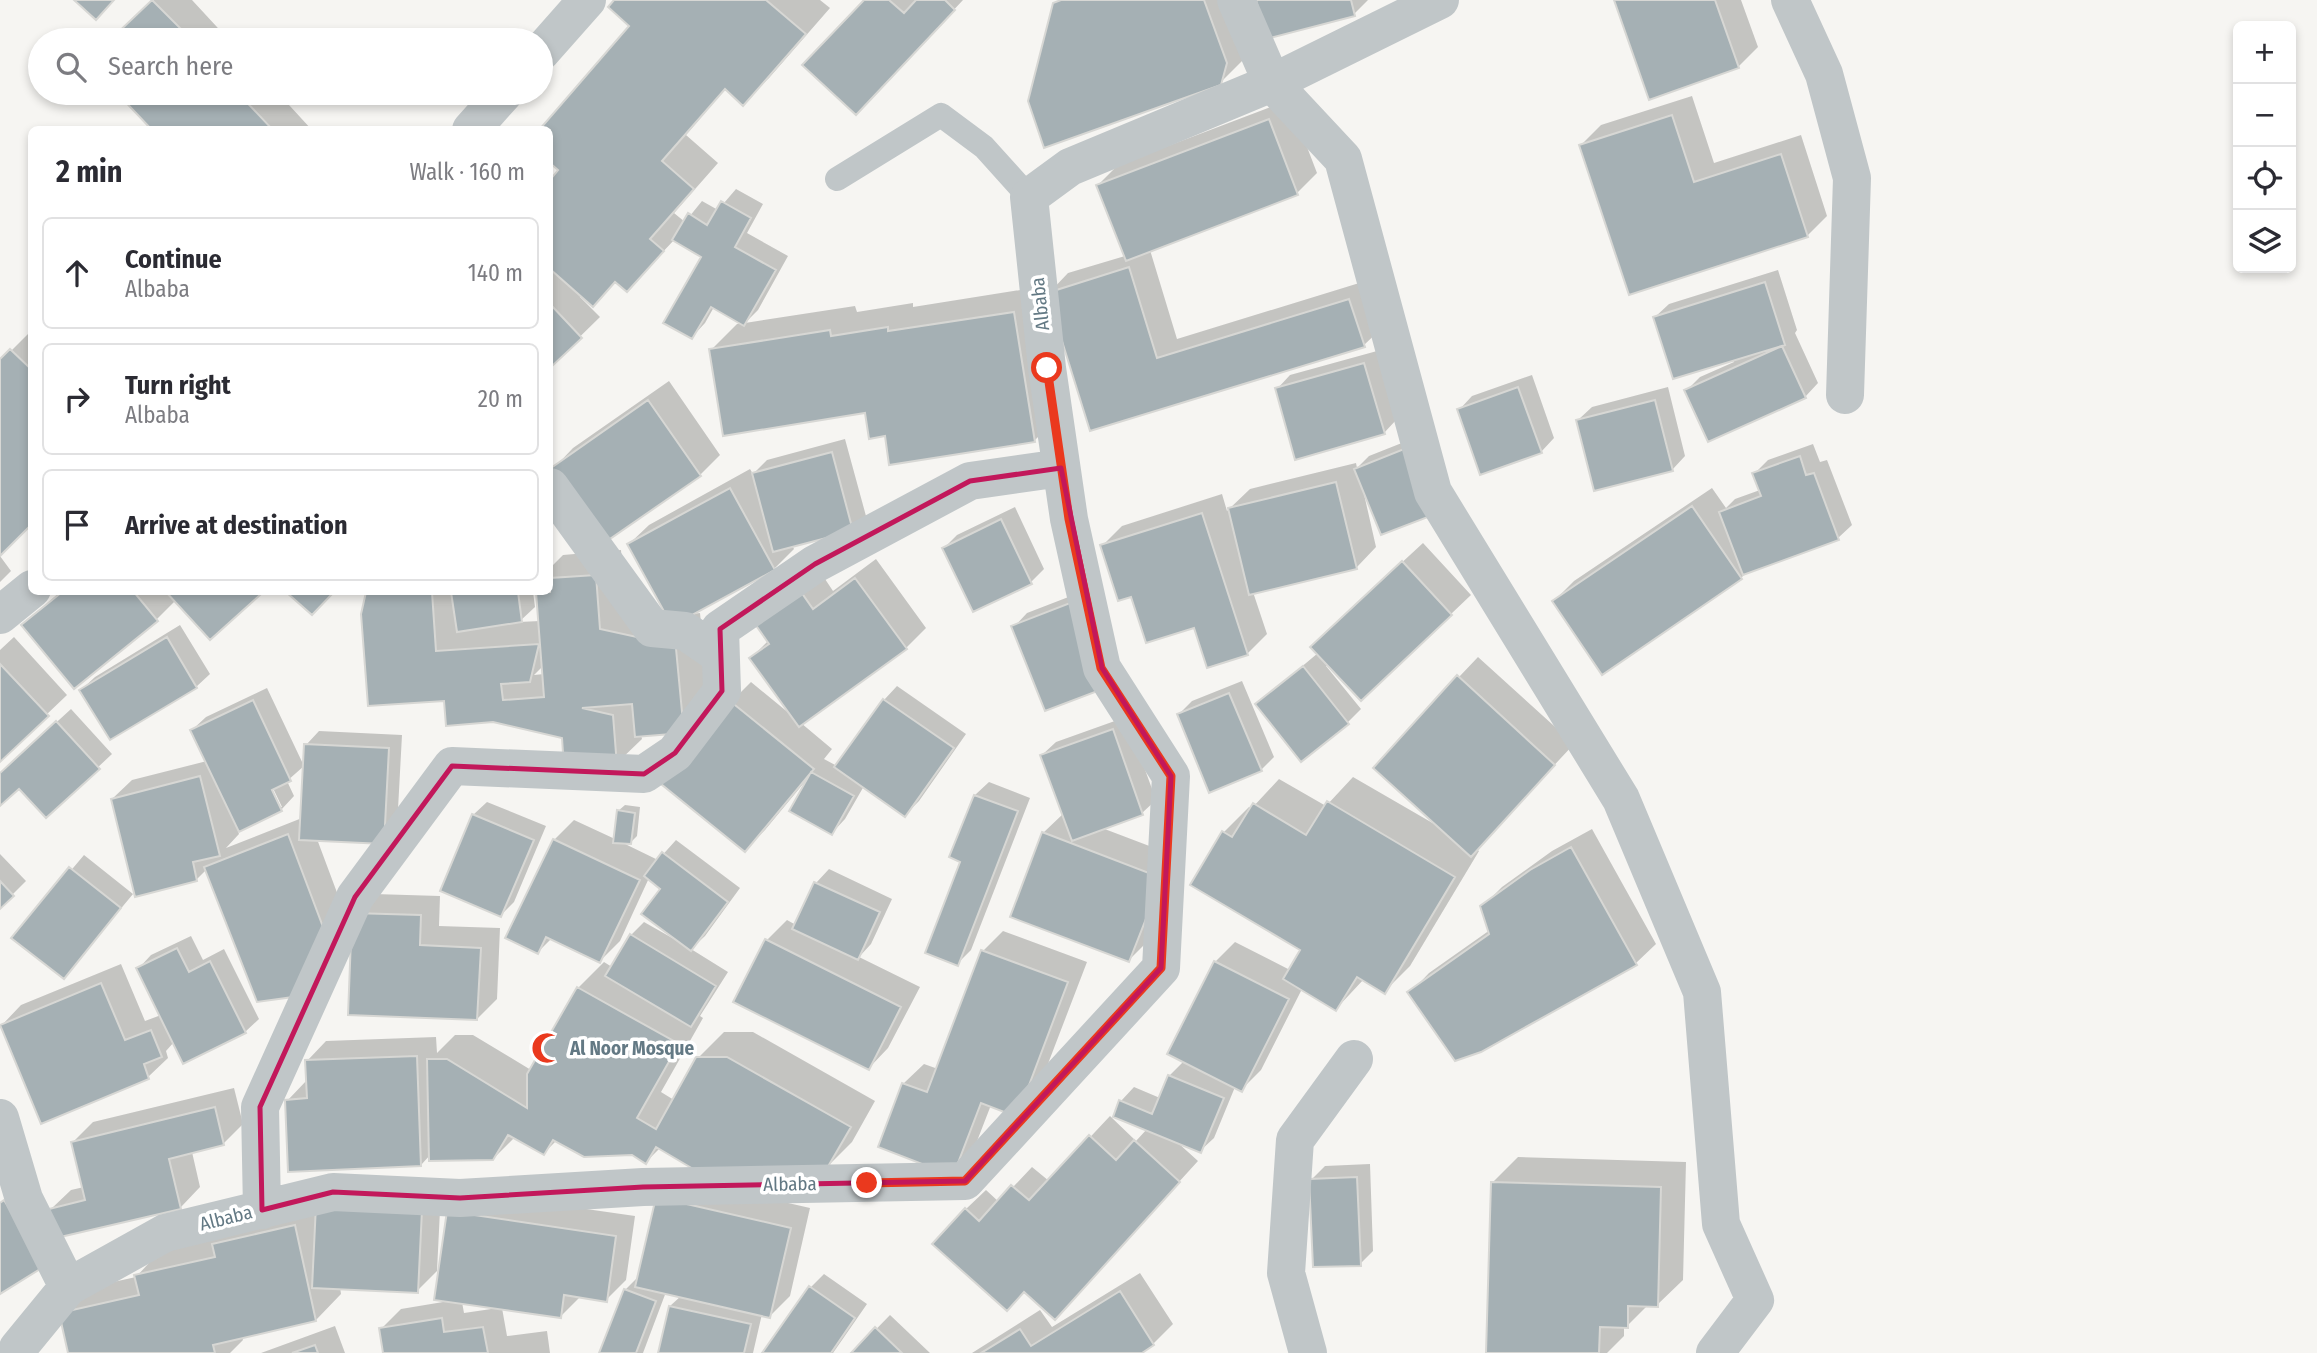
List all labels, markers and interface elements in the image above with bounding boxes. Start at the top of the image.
map controls [2233,21,2296,273]
button: + [2233,21,2296,84]
search box [28,28,553,105]
icon: search [52,48,90,86]
text: Search here [108,51,233,82]
button: − [2233,84,2296,147]
button: locate [2233,147,2296,210]
text: 2 min [56,154,123,190]
text: Walk · 160 m [409,158,525,186]
button: layers [2233,210,2296,273]
text: Continue [125,244,222,275]
icon: ahead [58,254,96,292]
text: 140 m [468,259,523,287]
text: Albaba [125,275,190,303]
street label: Albaba [1026,276,1054,332]
route start [1031,352,1062,383]
text: Turn right [125,370,231,401]
icon: right [58,380,96,418]
text: 20 m [478,385,523,413]
text: Albaba [125,401,190,429]
icon: arrive [58,506,96,544]
text: Arrive at destination [125,510,348,541]
mosque icon: Al Noor Mosque [530,1031,564,1065]
place label: Al Noor Mosque [569,1037,694,1060]
route end [851,1167,882,1198]
street label: Albaba [763,1172,817,1196]
street label: Albaba [197,1200,255,1236]

